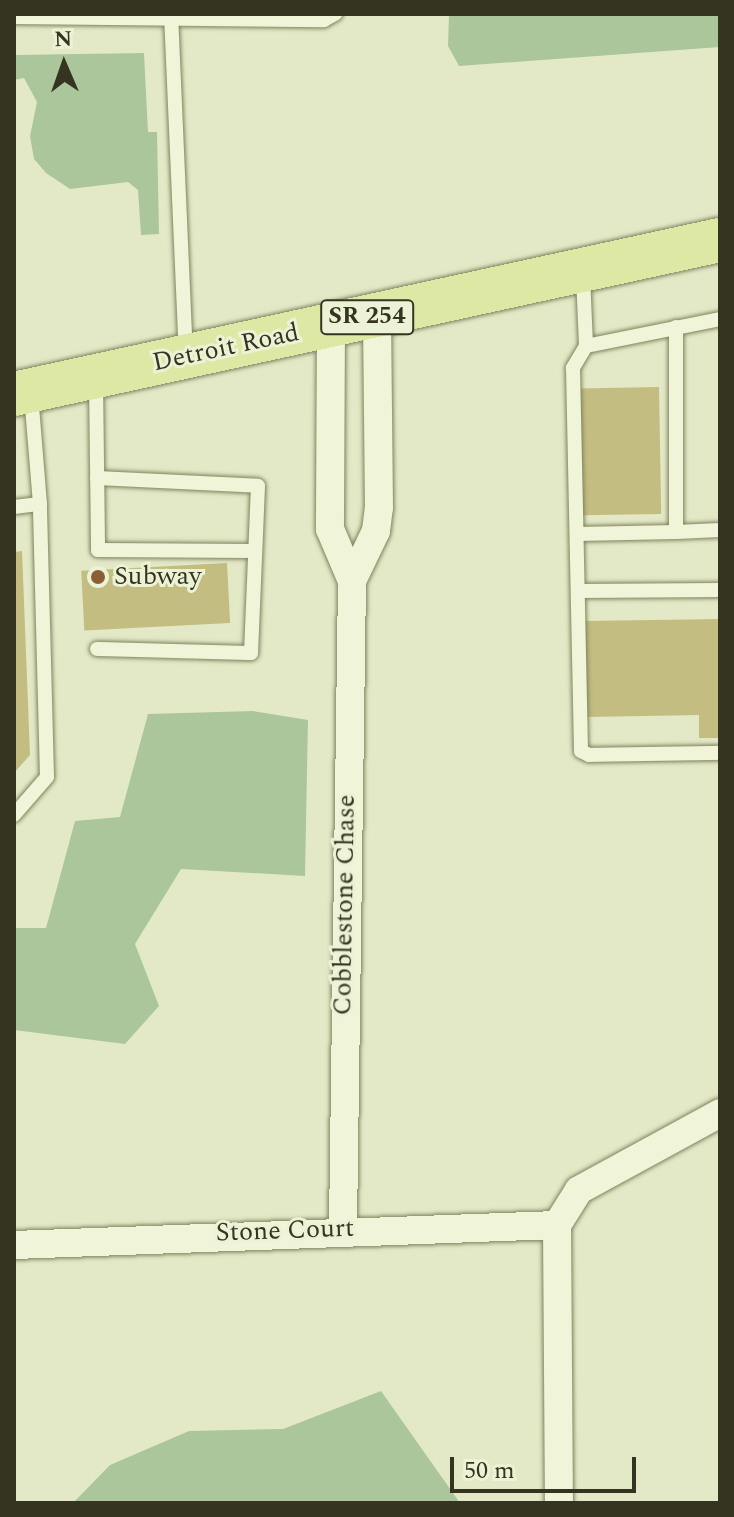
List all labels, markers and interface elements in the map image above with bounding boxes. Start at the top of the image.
text: N [54,23,73,56]
north arrow [24,24,104,104]
road number: SR 254 [319,297,415,337]
street label: Detroit Road [150,317,302,379]
place label: Subway [114,561,202,593]
marker: Subway [89,568,107,586]
street label: Cobblestone Chase [327,794,363,1016]
street label: Stone Court [215,1213,355,1249]
scale bar [454,1441,640,1491]
text: 50 m [464,1453,515,1489]

